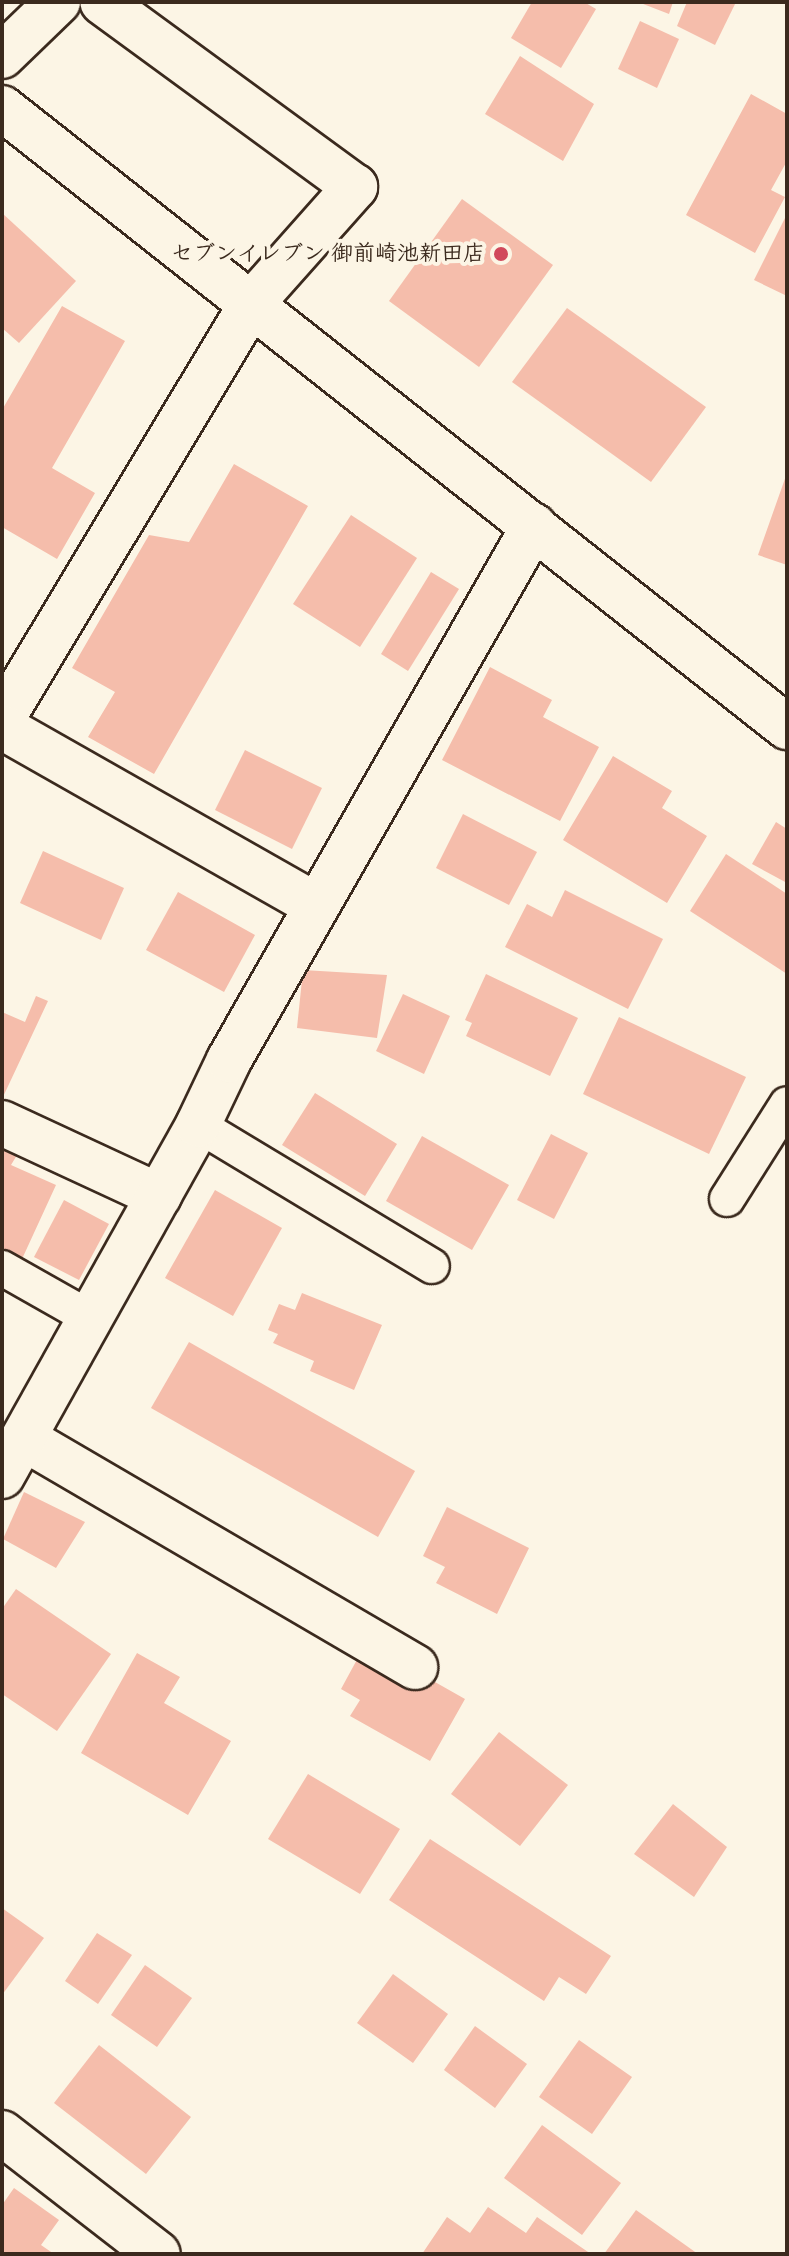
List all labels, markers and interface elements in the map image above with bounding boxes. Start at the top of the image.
place label: セブンイレブン 御前崎池新田店 [171,241,485,267]
marker: セブンイレブン 御前崎池新田店 [492,245,510,263]

